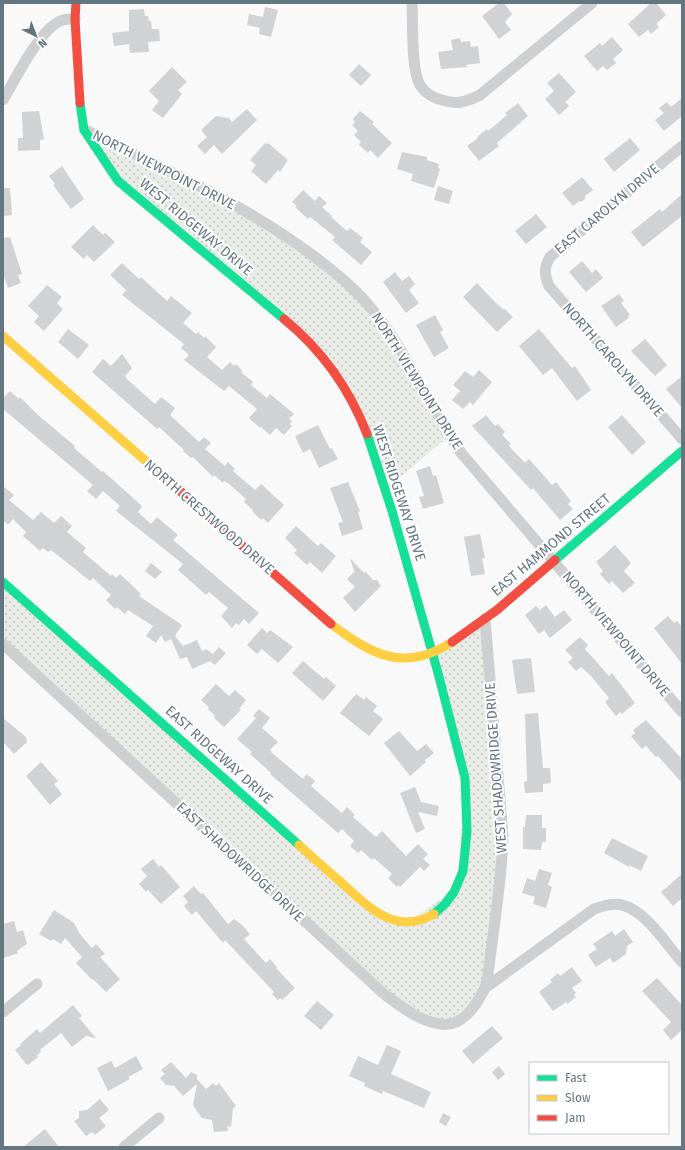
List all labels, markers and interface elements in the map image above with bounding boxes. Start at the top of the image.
north arrow [16,16,56,56]
text: N [35,36,49,50]
street label: NORTH VIEWPOINT DRIVE [90,127,238,213]
street label: EAST CAROLYN DRIVE [551,160,663,258]
street label: WEST RIDGEWAY DRIVE [136,175,256,279]
street label: NORTH CAROLYN DRIVE [559,300,667,420]
street label: NORTH VIEWPOINT DRIVE [368,309,466,453]
street label: WEST RIDGEWAY DRIVE [369,423,429,563]
street label: NORTH CRESTWOOD DRIVE [141,456,277,578]
street label: EAST HAMMOND STREET [488,490,615,600]
street label: NORTH VIEWPOINT DRIVE [559,568,673,700]
street label: WEST SHADOWRIDGE DRIVE [482,682,510,854]
street label: EAST RIDGEWAY DRIVE [162,702,276,808]
street label: EAST SHADOWRIDGE DRIVE [173,799,307,925]
legend [529,1062,669,1134]
text: Fast [565,1071,587,1085]
text: Slow [565,1091,591,1105]
text: Jam [565,1111,585,1125]

